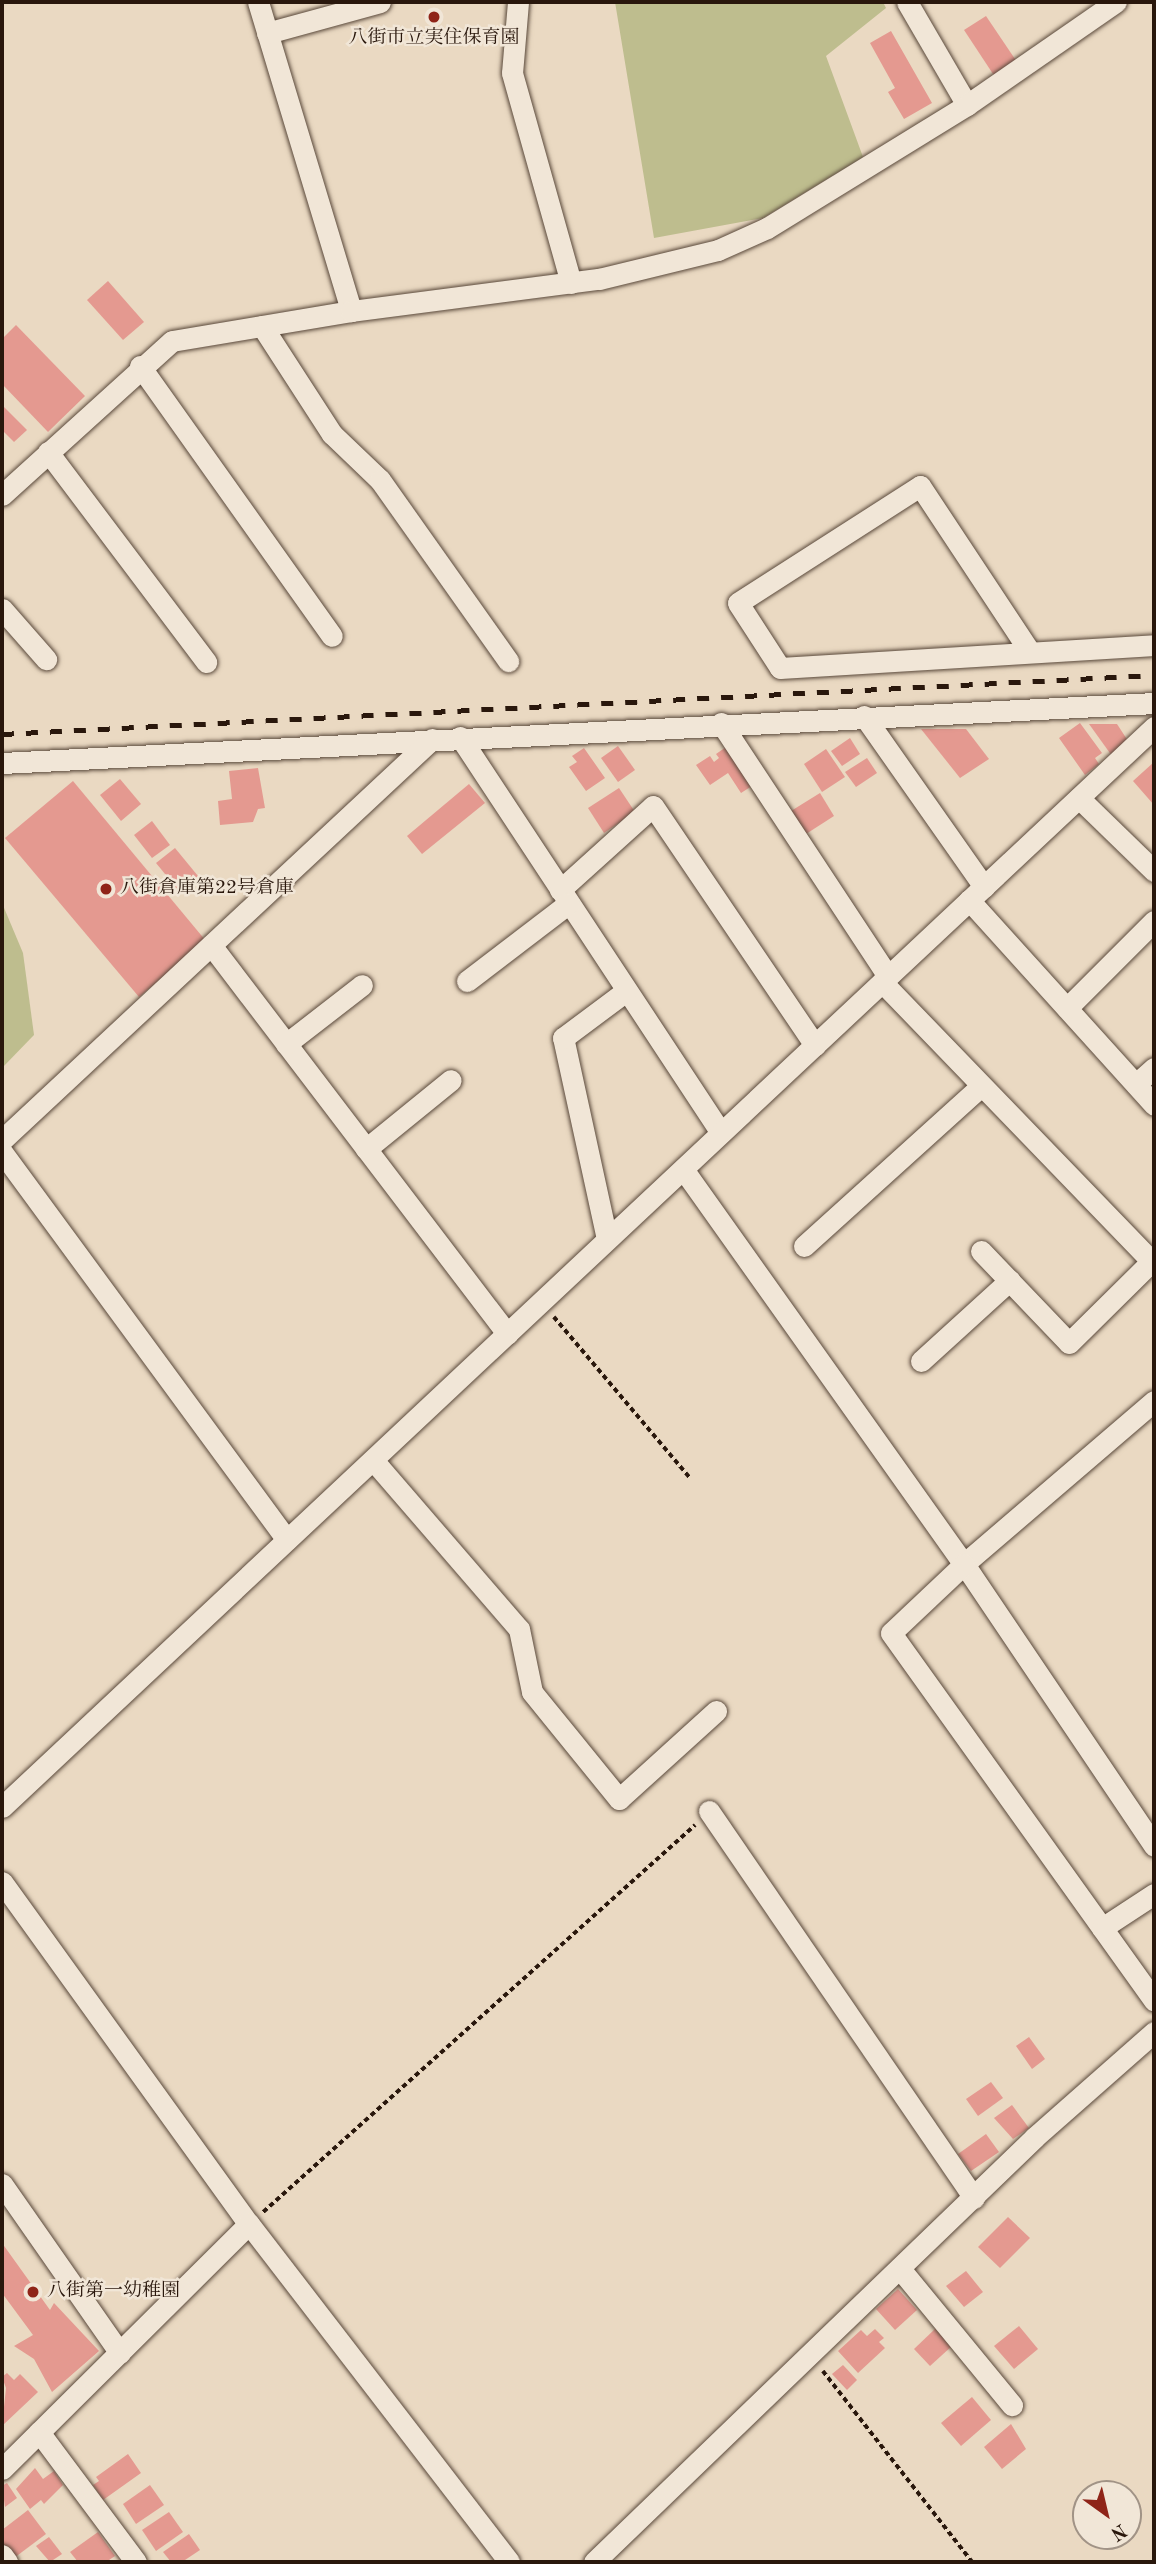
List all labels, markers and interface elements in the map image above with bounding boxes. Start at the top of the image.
marker: 八街市立実住保育園 [426,9,442,25]
place label: 八街市立実住保育園 [349,28,519,50]
place label: 八街倉庫第22号倉庫 [120,878,294,900]
marker: 八街倉庫第22号倉庫 [98,881,114,897]
place label: 八街第一幼稚園 [47,2281,180,2303]
marker: 八街第一幼稚園 [25,2284,41,2300]
north arrow [1072,2480,1142,2550]
text: N [1107,2519,1129,2543]

